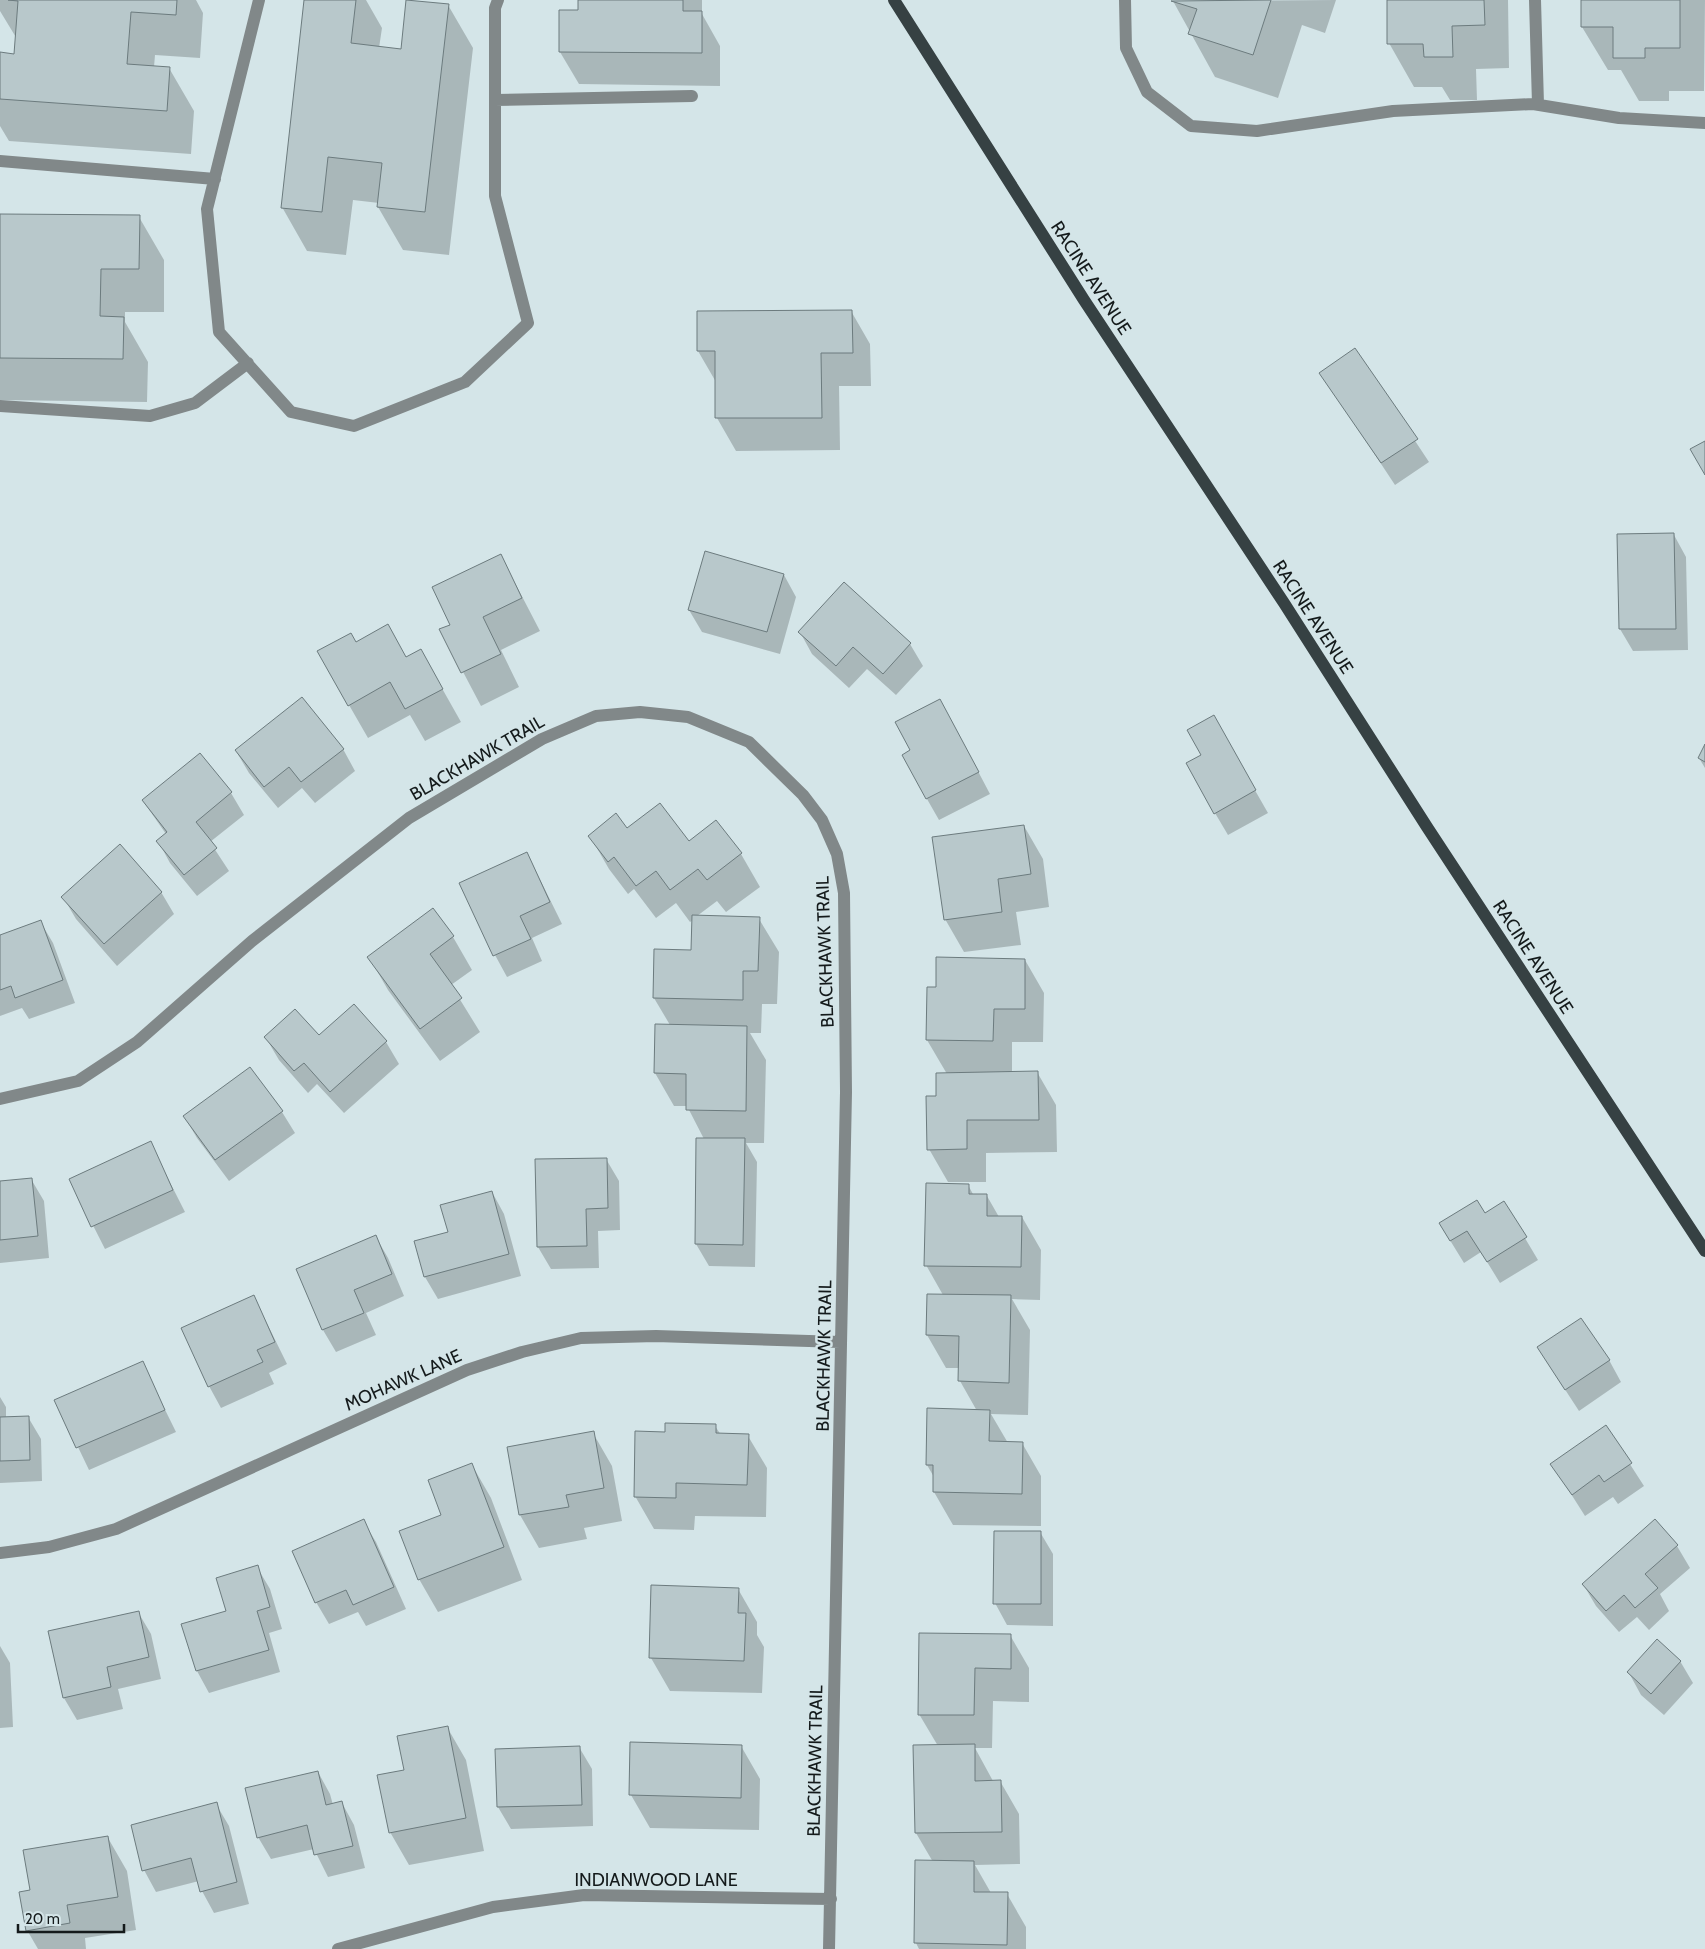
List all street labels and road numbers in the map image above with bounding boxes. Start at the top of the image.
street label: RACINE AVENUE [1046,217,1136,339]
street label: RACINE AVENUE [1268,556,1358,678]
street label: BLACKHAWK TRAIL [406,711,548,805]
street label: BLACKHAWK TRAIL [811,876,839,1028]
street label: RACINE AVENUE [1488,896,1578,1018]
street label: BLACKHAWK TRAIL [812,1280,836,1432]
street label: MOHAWK LANE [341,1344,465,1416]
street label: BLACKHAWK TRAIL [803,1685,827,1837]
street label: INDIANWOOD LANE [574,1869,738,1891]

